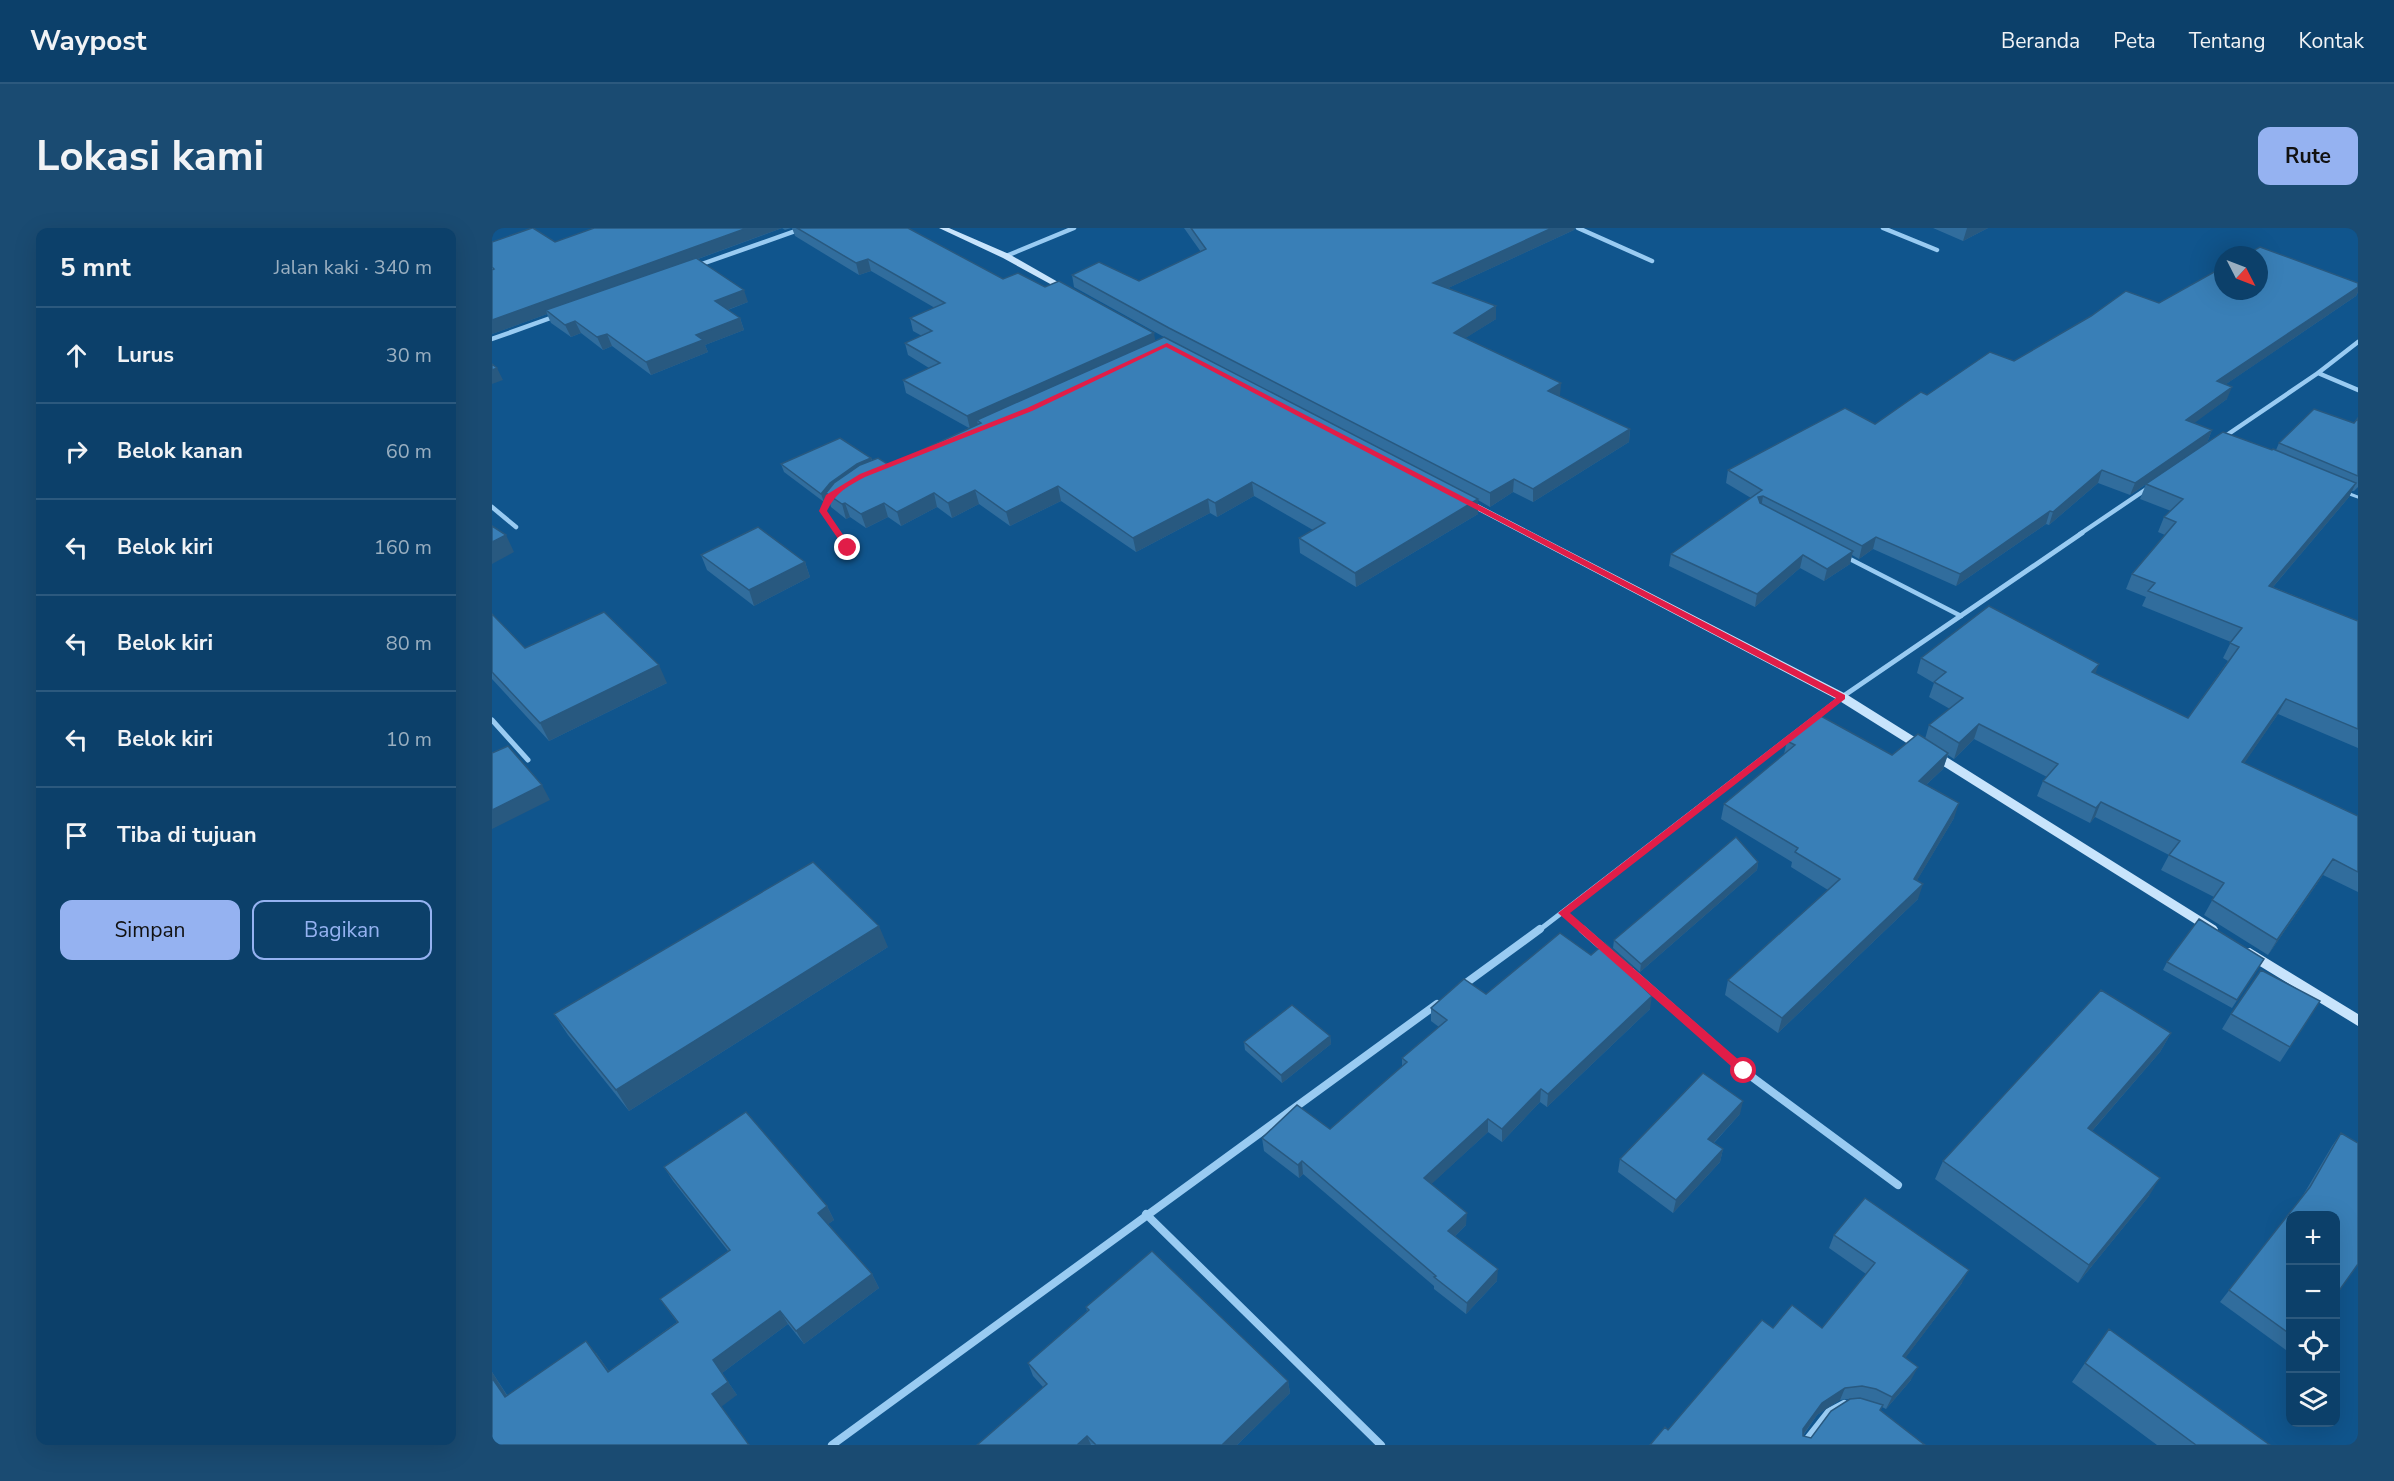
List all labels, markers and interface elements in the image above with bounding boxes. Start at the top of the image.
text: Waypost [30,22,147,60]
text: Beranda [2001,27,2080,55]
text: Peta [2113,27,2156,55]
text: Tentang [2189,27,2266,55]
text: Kontak [2299,27,2364,55]
button: Rute [2258,127,2358,185]
text: Lokasi kami [36,128,264,185]
north arrow [2214,246,2268,300]
text: 5 mnt [60,250,131,285]
text: Jalan kaki · 340 m [274,254,432,281]
icon: ahead [60,339,93,372]
text: Lurus [117,340,174,370]
text: 30 m [386,342,432,369]
icon: right [60,435,93,468]
text: Belok kanan [117,436,243,466]
text: 60 m [386,438,432,465]
icon: left [60,531,93,564]
text: Belok kiri [117,532,213,562]
text: 160 m [374,534,432,561]
route end [834,534,860,560]
icon: left [60,627,93,660]
text: Belok kiri [117,628,213,658]
text: 80 m [386,630,432,657]
icon: left [60,723,93,756]
text: Belok kiri [117,724,213,754]
text: 10 m [386,726,432,753]
icon: arrive [60,819,93,852]
text: Tiba di tujuan [117,820,257,850]
button: Simpan [60,900,240,960]
button: Bagikan [252,900,432,960]
route start [1730,1057,1756,1083]
map controls [2286,1211,2340,1427]
button: + [2286,1211,2340,1265]
button: − [2286,1265,2340,1319]
button: locate [2286,1319,2340,1373]
button: layers [2286,1373,2340,1427]

